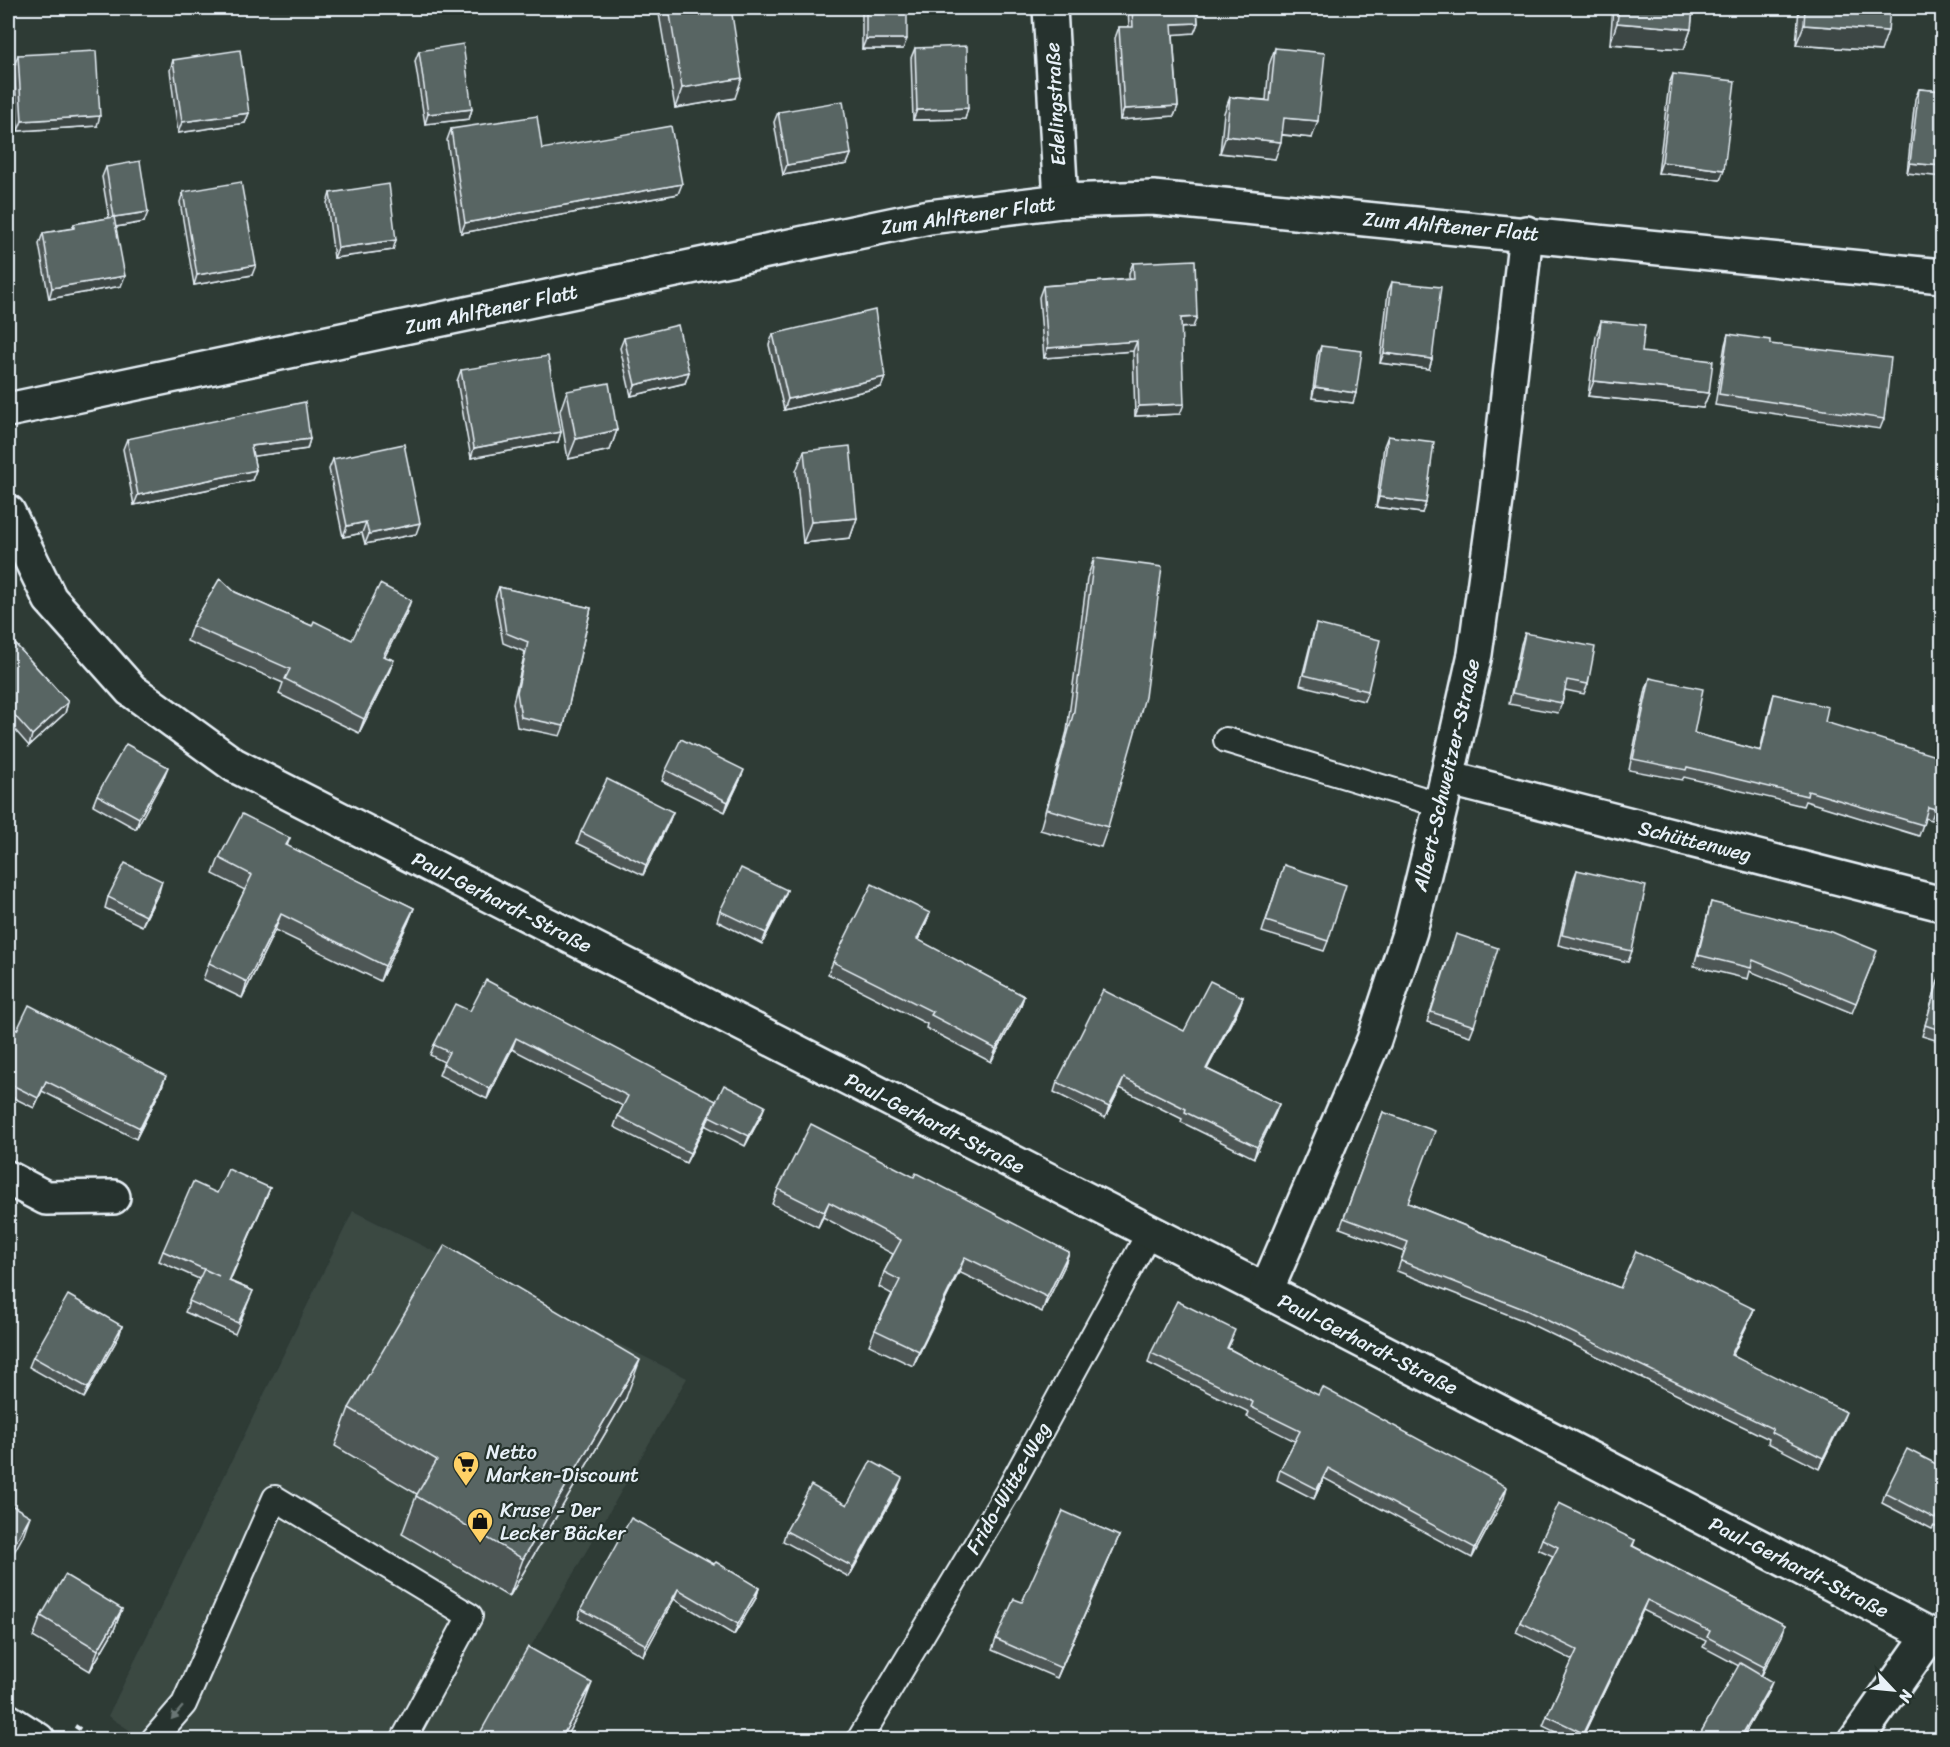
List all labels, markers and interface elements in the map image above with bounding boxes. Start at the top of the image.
street label: Edelingstraße [1035,41,1076,167]
street label: Zum Ahlftener Flatt [878,186,1058,245]
street label: Zum Ahlftener Flatt [1362,201,1541,252]
street label: Zum Ahlftener Flatt [401,274,581,345]
street label: Albert-Schweitzer-Straße [1402,655,1490,896]
street label: Schüttenweg [1635,811,1755,872]
street label: Paul-Gerhardt-Straße [405,842,598,963]
street label: Paul-Gerhardt-Straße [838,1063,1031,1184]
street label: Paul-Gerhardt-Straße [1271,1284,1464,1405]
street label: Frido-Witte-Weg [956,1415,1061,1561]
place label: Netto Marken-Discount [486,1435,639,1493]
supermarket icon: Netto Marken-Discount [451,1449,481,1487]
place label: Kruse - Der Lecker Bäcker [500,1493,626,1551]
shop icon: Kruse - Der Lecker Bäcker [465,1506,495,1544]
street label: Paul-Gerhardt-Straße [1702,1507,1895,1628]
north arrow [1863,1660,1923,1720]
text: N [1890,1684,1922,1709]
one-way arrow [170,1705,184,1720]

